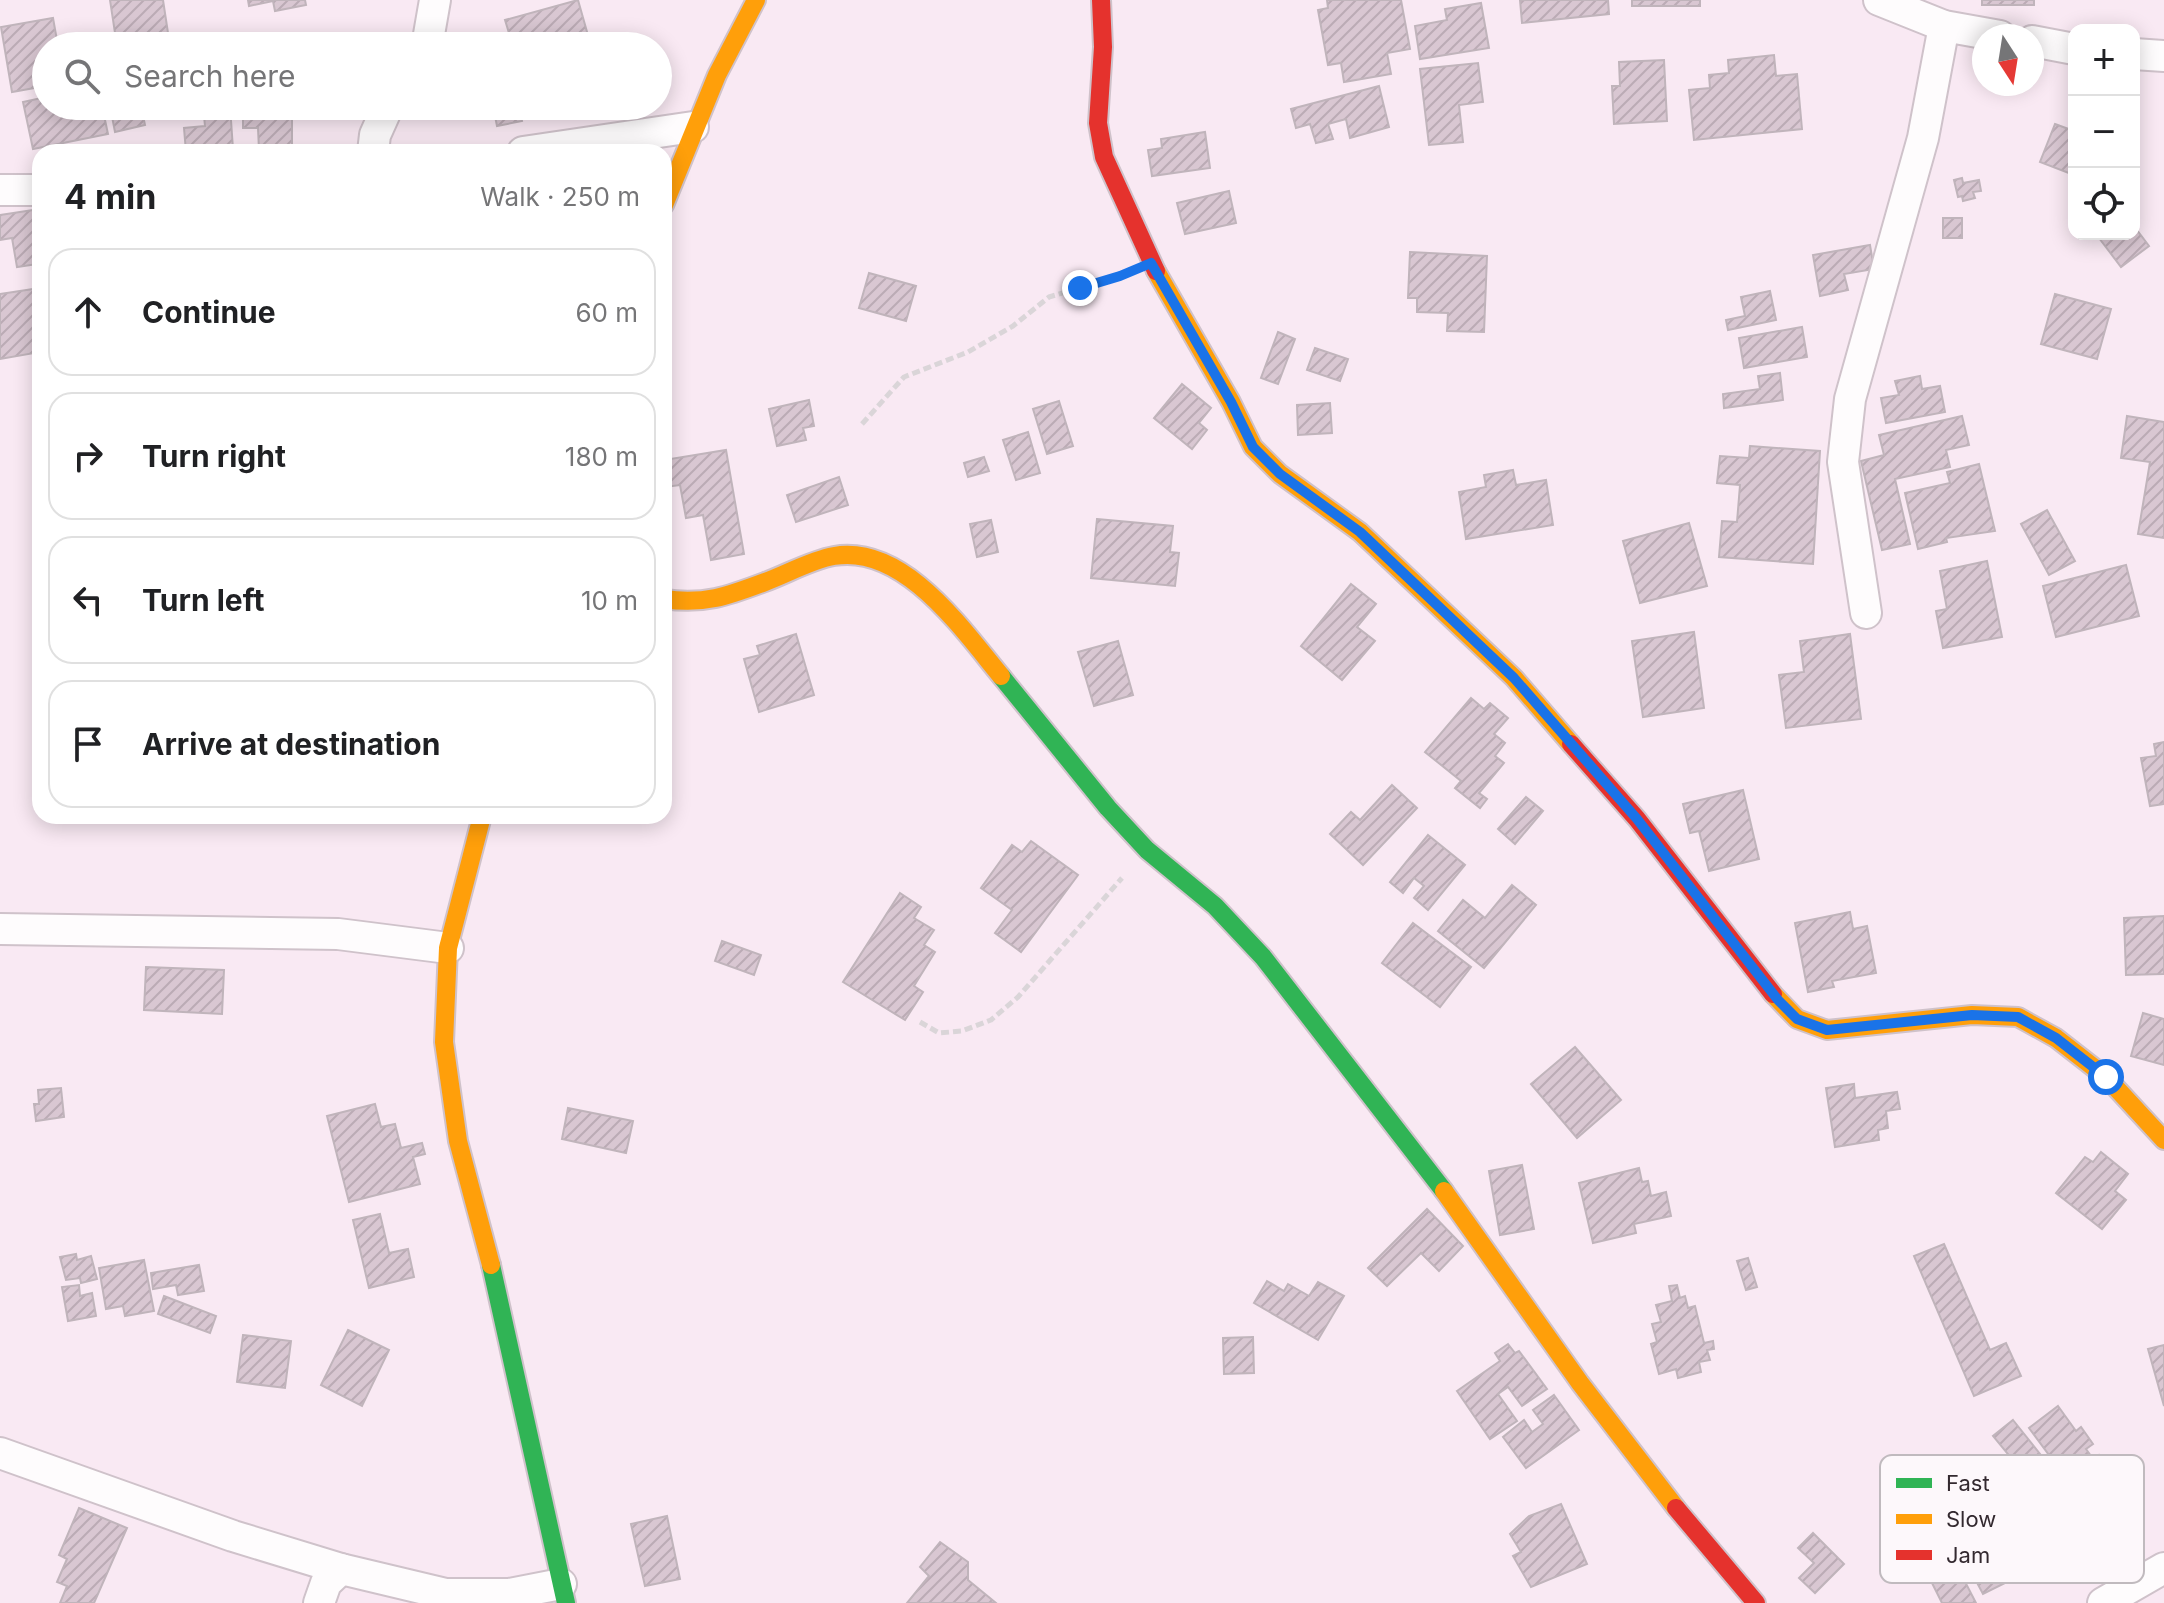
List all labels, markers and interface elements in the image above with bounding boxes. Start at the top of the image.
north arrow [1972,24,2044,96]
map controls [2068,24,2140,240]
button: + [2068,24,2140,96]
search box [32,32,672,120]
icon: search [60,54,104,98]
text: Search here [124,58,296,94]
button: − [2068,96,2140,168]
button: locate [2068,168,2140,240]
text: 4 min [64,176,156,217]
text: Walk · 250 m [480,181,640,212]
route end [1062,270,1098,306]
icon: ahead [66,290,110,334]
text: Continue [142,294,276,330]
text: 60 m [575,297,638,328]
icon: right [66,434,110,478]
text: Turn right [142,438,286,474]
text: 180 m [565,441,638,472]
icon: left [66,578,110,622]
text: Turn left [142,582,264,618]
text: 10 m [581,585,638,616]
icon: arrive [66,722,110,766]
text: Arrive at destination [142,726,440,762]
route start [2088,1059,2124,1095]
legend [1880,1455,2144,1583]
text: Fast [1946,1470,1990,1496]
text: Slow [1946,1506,1996,1532]
text: Jam [1946,1542,1990,1568]

